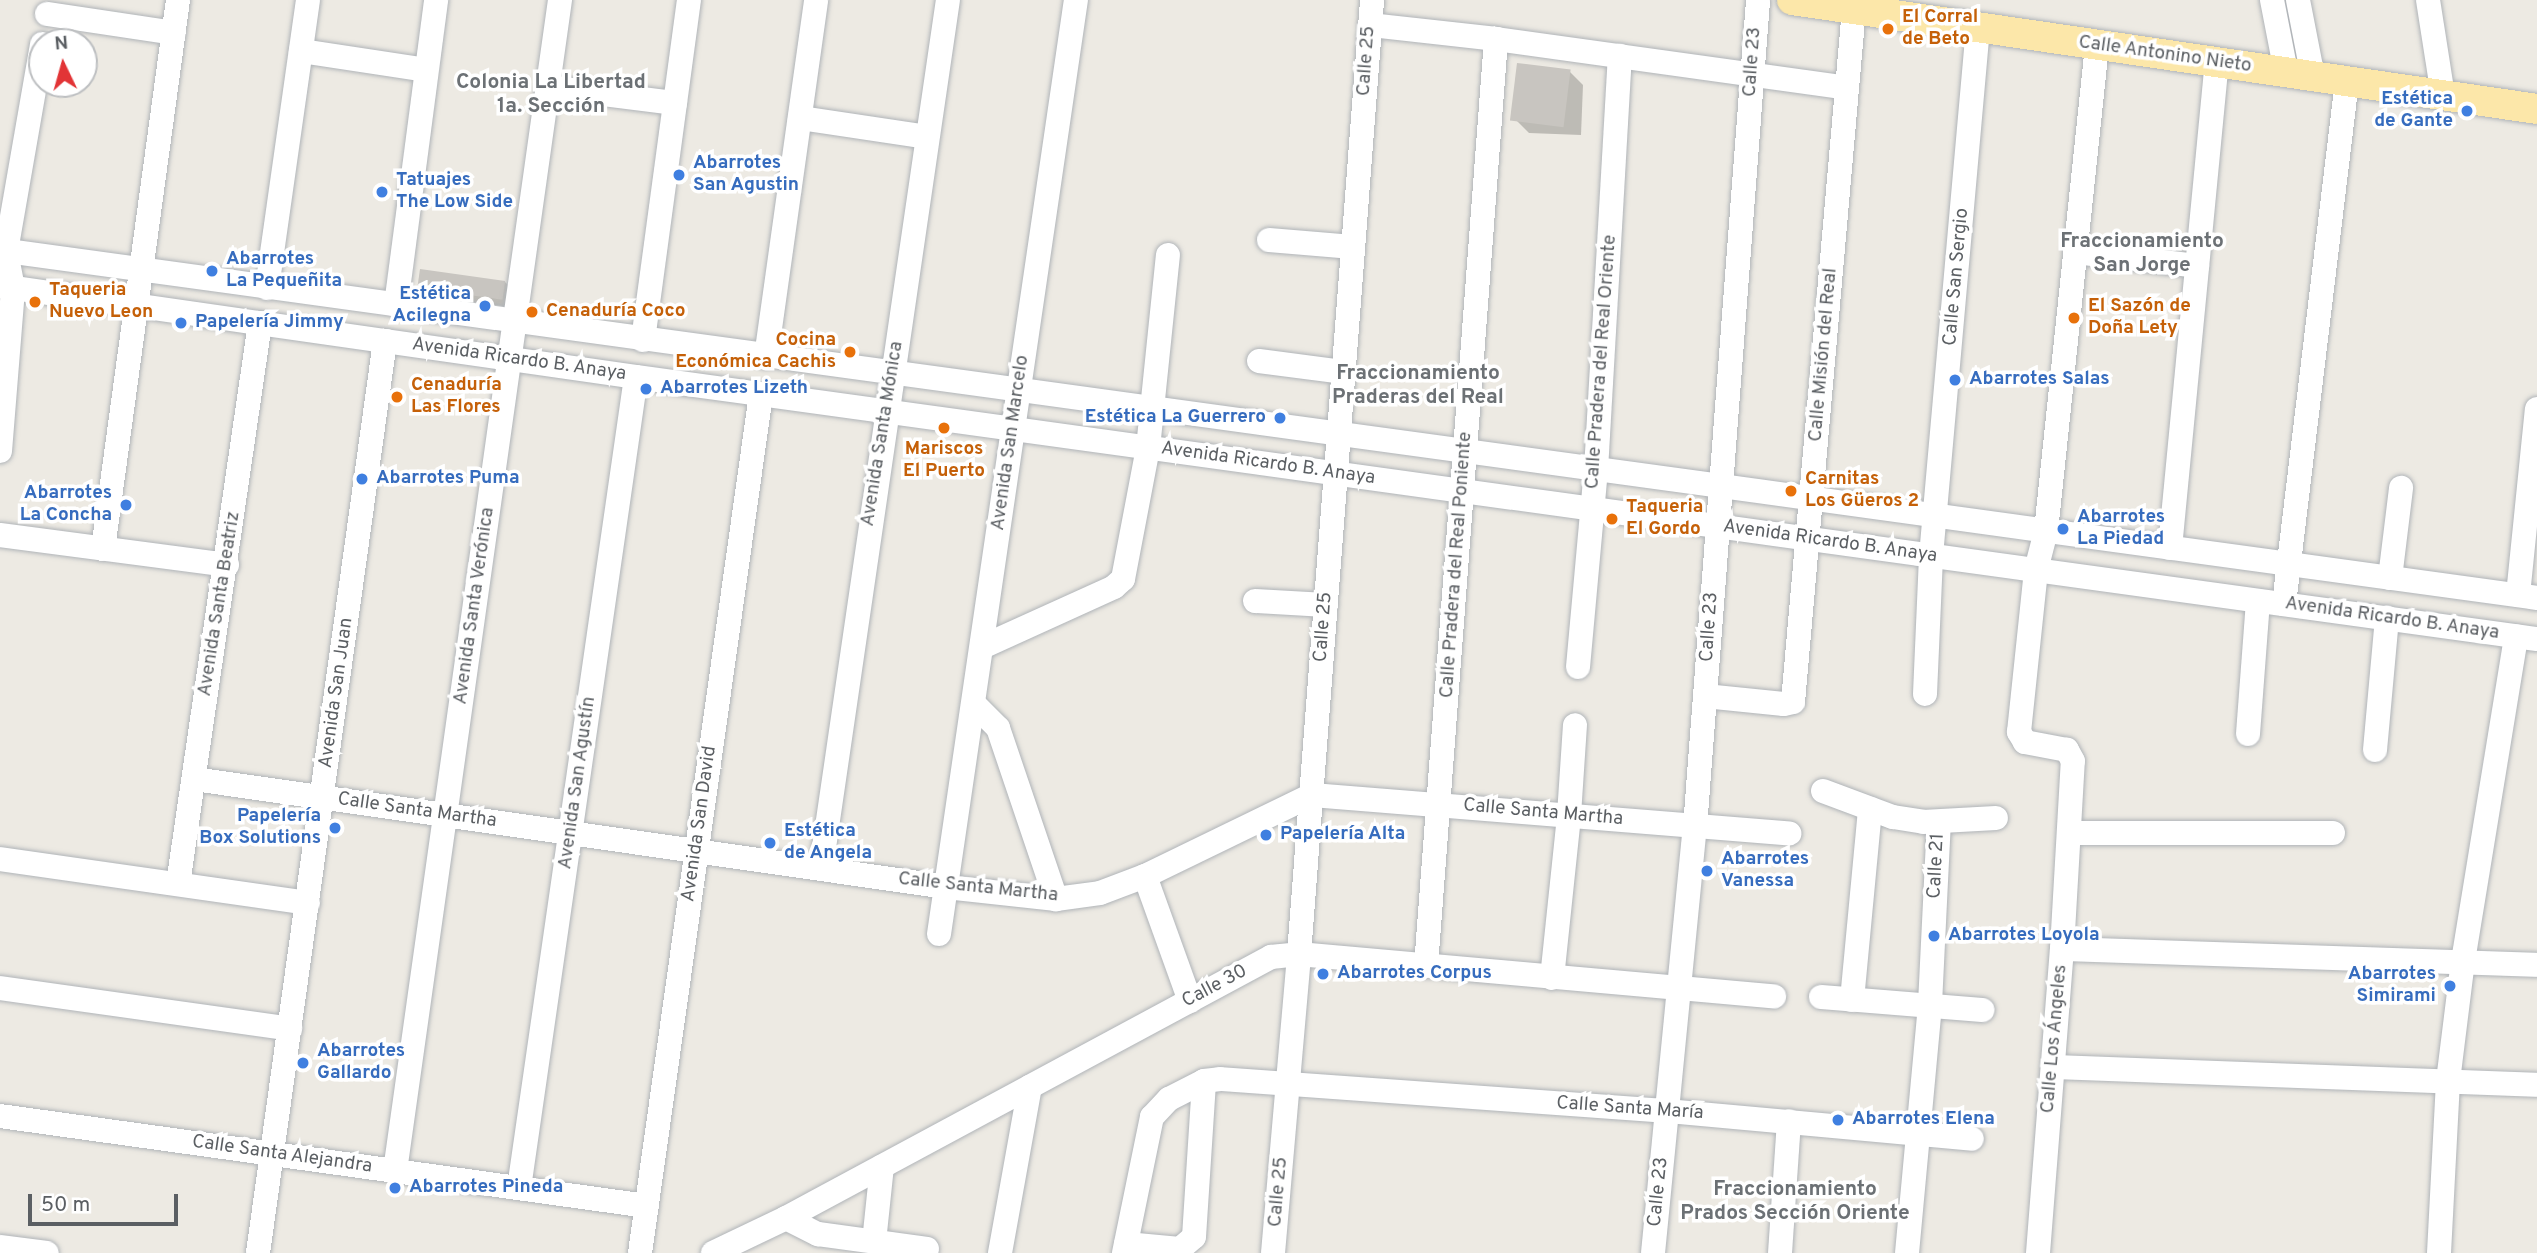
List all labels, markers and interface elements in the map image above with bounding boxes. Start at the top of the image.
place label: El Corral de Beto [1902,7,1978,51]
marker: El Corral de Beto [1880,21,1896,37]
street label: Calle 25 [1353,25,1381,97]
street label: Calle 23 [1739,26,1767,98]
north arrow [28,28,98,98]
text: N [53,32,69,57]
street label: Calle Antonino Nieto [2077,32,2253,78]
district label: Colonia La Libertad 1a. Sección [456,70,646,120]
place label: Estética de Gante [2374,89,2453,133]
marker: Estética de Gante [2459,103,2475,119]
place label: Abarrotes San Agustin [693,153,800,197]
marker: Abarrotes San Agustin [671,167,687,183]
place label: Tatuajes The Low Side [396,170,513,214]
marker: Tatuajes The Low Side [374,184,390,200]
street label: Calle San Sergio [1940,207,1974,347]
district label: Fraccionamiento San Jorge [2060,229,2224,279]
street label: Calle Pradera del Real Oriente [1582,234,1622,490]
place label: Abarrotes La Pequeñita [226,249,342,293]
marker: Abarrotes La Pequeñita [204,263,220,279]
street label: Calle Misión del Real [1805,267,1843,443]
place label: Taqueria Nuevo Leon [49,280,153,324]
place label: Estética Acilegna [393,284,471,328]
marker: Taqueria Nuevo Leon [27,294,43,310]
place label: El Sazón de Doña Lety [2088,296,2191,340]
marker: Estética Acilegna [477,298,493,314]
place label: Cenaduría Coco [546,301,685,323]
marker: Cenaduría Coco [524,304,540,320]
marker: El Sazón de Doña Lety [2066,310,2082,326]
place label: Papelería Jimmy [195,312,344,334]
marker: Papelería Jimmy [173,315,189,331]
place label: Cocina Económica Cachis [675,330,836,374]
street label: Avenida Ricardo B. Anaya [410,334,628,386]
street label: Avenida Santa Mónica [857,340,909,528]
marker: Cocina Económica Cachis [842,344,858,360]
street label: Avenida San Marcelo [987,354,1035,532]
district label: Fraccionamiento Praderas del Real [1332,361,1504,411]
place label: Abarrotes Salas [1969,369,2110,391]
marker: Abarrotes Salas [1947,372,1963,388]
place label: Cenaduría Las Flores [411,375,502,419]
place label: Abarrotes Lizeth [660,378,808,400]
marker: Abarrotes Lizeth [638,381,654,397]
marker: Cenaduría Las Flores [389,389,405,405]
place label: Estética La Guerrero [1085,407,1266,429]
marker: Estética La Guerrero [1272,410,1288,426]
marker: Mariscos El Puerto [936,420,952,436]
street label: Calle Pradera del Real Poniente [1436,431,1478,699]
street label: Avenida Ricardo B. Anaya [1159,438,1377,490]
place label: Mariscos El Puerto [903,439,985,483]
place label: Abarrotes Puma [376,468,520,490]
place label: Carnitas Los Güeros 2 [1805,469,1919,513]
marker: Abarrotes Puma [354,471,370,487]
place label: Abarrotes La Concha [20,483,112,527]
marker: Carnitas Los Güeros 2 [1783,483,1799,499]
marker: Abarrotes La Concha [118,497,134,513]
place label: Taqueria El Gordo [1626,497,1703,541]
street label: Avenida Santa Verónica [450,506,500,706]
place label: Abarrotes La Piedad [2077,507,2165,551]
street label: Avenida Santa Beatriz [194,510,246,698]
marker: Taqueria El Gordo [1604,511,1620,527]
street label: Avenida Ricardo B. Anaya [1721,516,1939,568]
marker: Abarrotes La Piedad [2055,521,2071,537]
street label: Calle 25 [1310,591,1338,663]
street label: Calle 23 [1696,591,1724,663]
street label: Avenida Ricardo B. Anaya [2283,593,2501,645]
street label: Avenida San Juan [315,616,359,770]
street label: Avenida San Agustín [555,695,601,871]
street label: Avenida San David [678,745,722,903]
street label: Calle Santa Martha [336,789,498,833]
street label: Calle Santa Martha [1462,795,1624,831]
place label: Papelería Box Solutions [199,806,321,850]
marker: Papelería Box Solutions [327,820,343,836]
place label: Estética de Angela [784,821,873,865]
place label: Papelería Alta [1280,824,1406,846]
marker: Papelería Alta [1258,827,1274,843]
street label: Calle 21 [1924,833,1950,899]
marker: Estética de Angela [762,835,778,851]
place label: Abarrotes Vanessa [1721,849,1809,893]
marker: Abarrotes Vanessa [1699,863,1715,879]
street label: Calle Santa Martha [897,868,1059,908]
place label: Abarrotes Loyola [1948,925,2100,947]
marker: Abarrotes Loyola [1926,928,1942,944]
street label: Calle 30 [1179,960,1251,1014]
place label: Abarrotes Corpus [1337,963,1492,985]
street label: Calle Los Ángeles [2037,963,2073,1115]
place label: Abarrotes Simirami [2348,964,2436,1008]
marker: Abarrotes Corpus [1315,966,1331,982]
marker: Abarrotes Simirami [2442,978,2458,994]
place label: Abarrotes Gallardo [317,1041,405,1085]
marker: Abarrotes Gallardo [295,1055,311,1071]
street label: Calle Santa María [1556,1092,1704,1126]
place label: Abarrotes Elena [1852,1109,1995,1131]
marker: Abarrotes Elena [1830,1112,1846,1128]
street label: Calle Santa Alejandra [190,1131,374,1179]
street label: Calle 25 [1265,1156,1293,1228]
street label: Calle 23 [1644,1156,1674,1228]
place label: Abarrotes Pineda [409,1177,563,1199]
district label: Fraccionamiento Prados Sección Oriente [1680,1177,1910,1227]
scale bar [32,1180,182,1224]
marker: Abarrotes Pineda [387,1180,403,1196]
text: 50 m [41,1192,90,1219]

